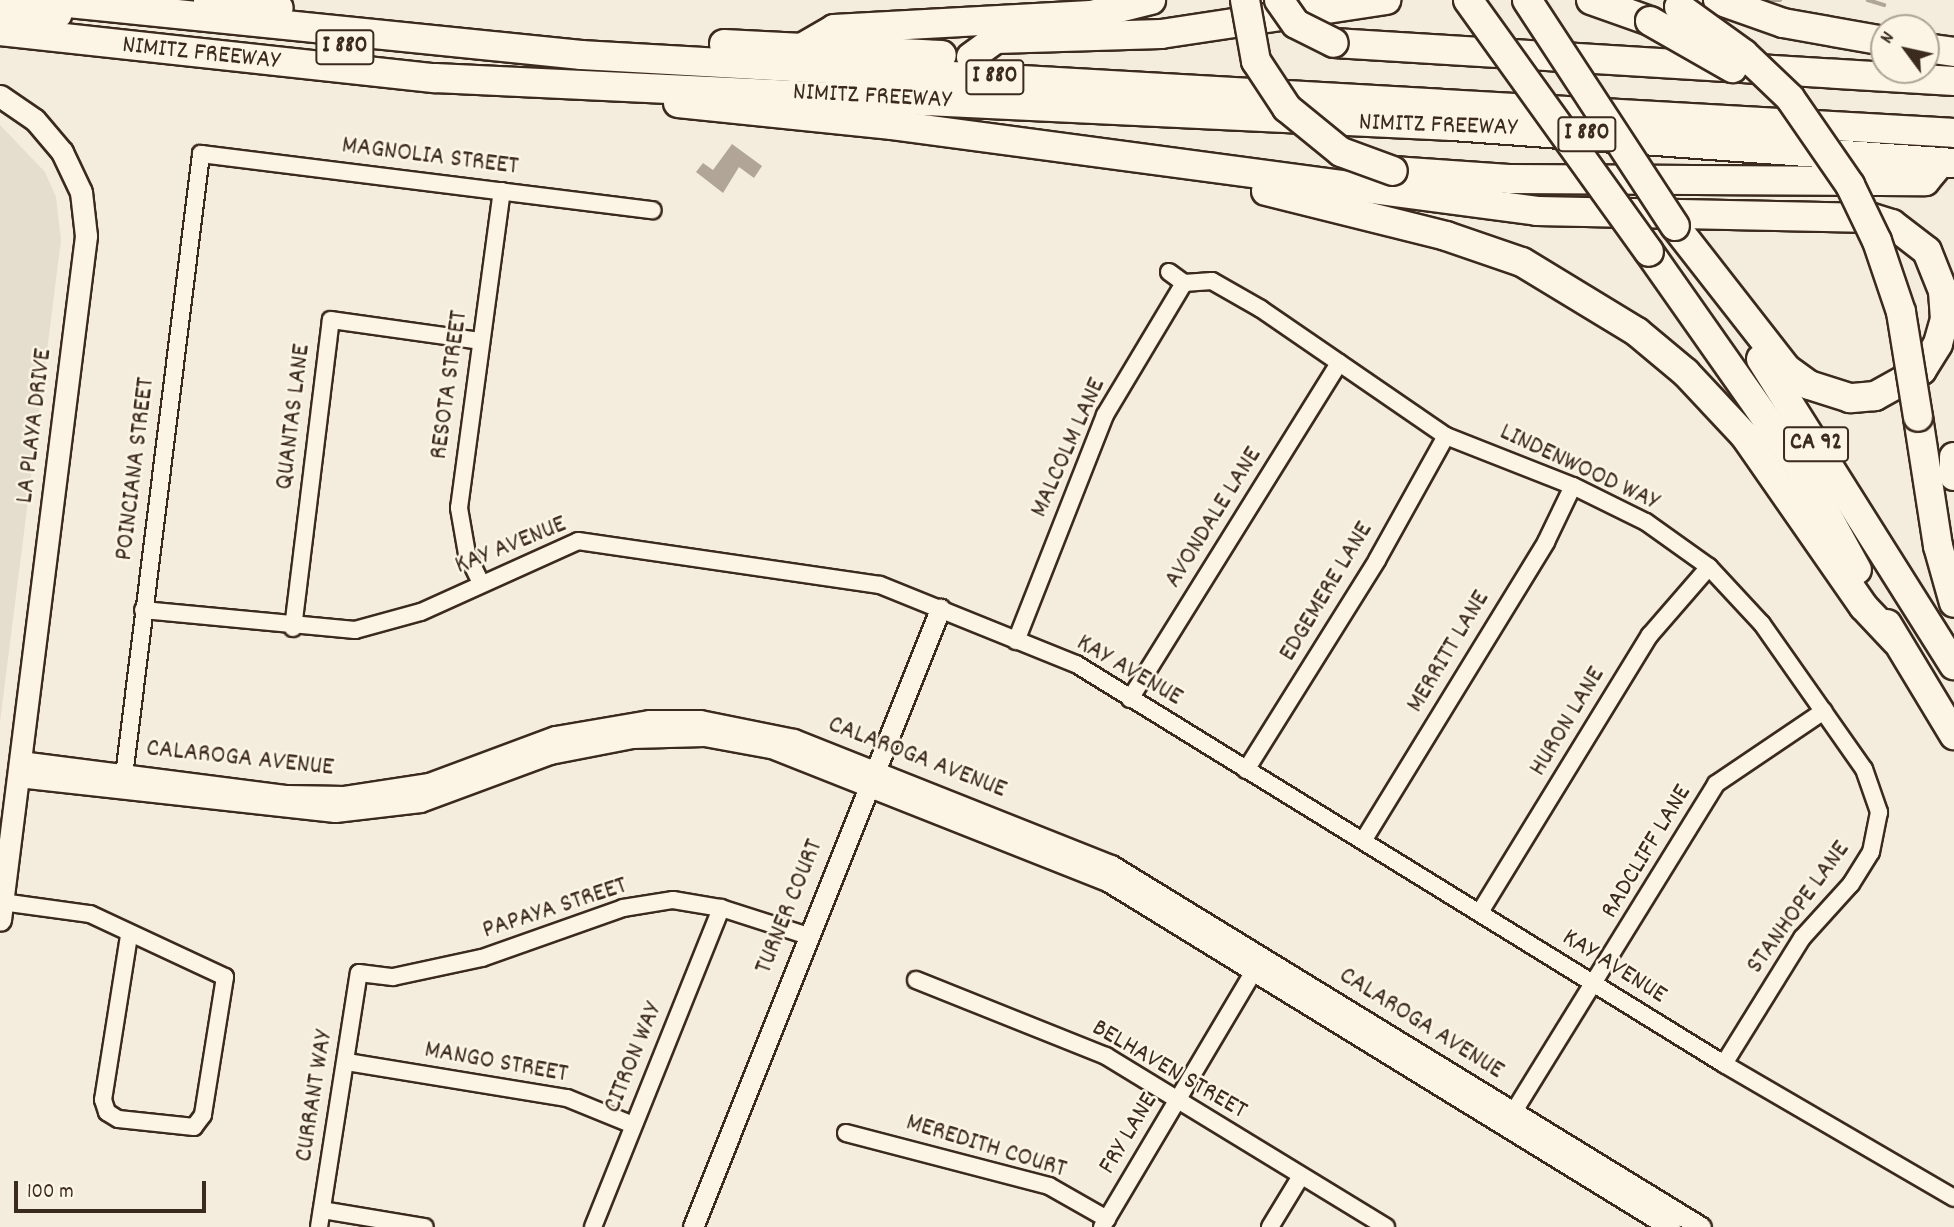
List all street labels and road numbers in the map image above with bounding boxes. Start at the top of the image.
road number: I 880 [315,27,375,68]
street label: NIMITZ FREEWAY [121,30,281,78]
road number: I 880 [965,56,1025,98]
street label: NIMITZ FREEWAY [792,77,952,117]
street label: NIMITZ FREEWAY [1358,108,1518,144]
road number: I 880 [1557,114,1617,154]
street label: MAGNOLIA STREET [340,131,520,183]
street label: RESOTA STREET [424,309,476,461]
street label: QUANTAS LANE [270,343,318,491]
street label: LA PLAYA DRIVE [10,347,60,505]
street label: MALCOLM LANE [1024,374,1114,522]
street label: POINCIANA STREET [109,376,163,562]
street label: LINDENWOOD WAY [1494,417,1664,519]
road number: CA 92 [1783,424,1849,464]
street label: AVONDALE LANE [1158,442,1270,594]
street label: KAY AVENUE [451,510,571,582]
street label: EDGEMERE LANE [1273,517,1381,667]
street label: MERRITT LANE [1400,585,1498,719]
street label: KAY AVENUE [1070,628,1188,714]
street label: HURON LANE [1523,662,1613,782]
street label: CALAROGA AVENUE [823,710,1011,806]
street label: CALAROGA AVENUE [145,734,335,784]
street label: RADCLIFF LANE [1595,779,1699,925]
street label: TURNER COURT [749,835,831,979]
street label: STANHOPE LANE [1740,836,1858,980]
street label: PAPAYA STREET [479,871,631,947]
street label: KAY AVENUE [1556,923,1672,1011]
street label: CALAROGA AVENUE [1333,961,1509,1087]
street label: CITRON WAY [598,998,670,1118]
street label: BELHAVEN STREET [1086,1013,1252,1127]
street label: CURRANT WAY [289,1028,341,1164]
street label: MANGO STREET [422,1035,570,1091]
street label: FRY LANE [1093,1088,1165,1180]
street label: MEREDITH COURT [902,1108,1070,1186]

